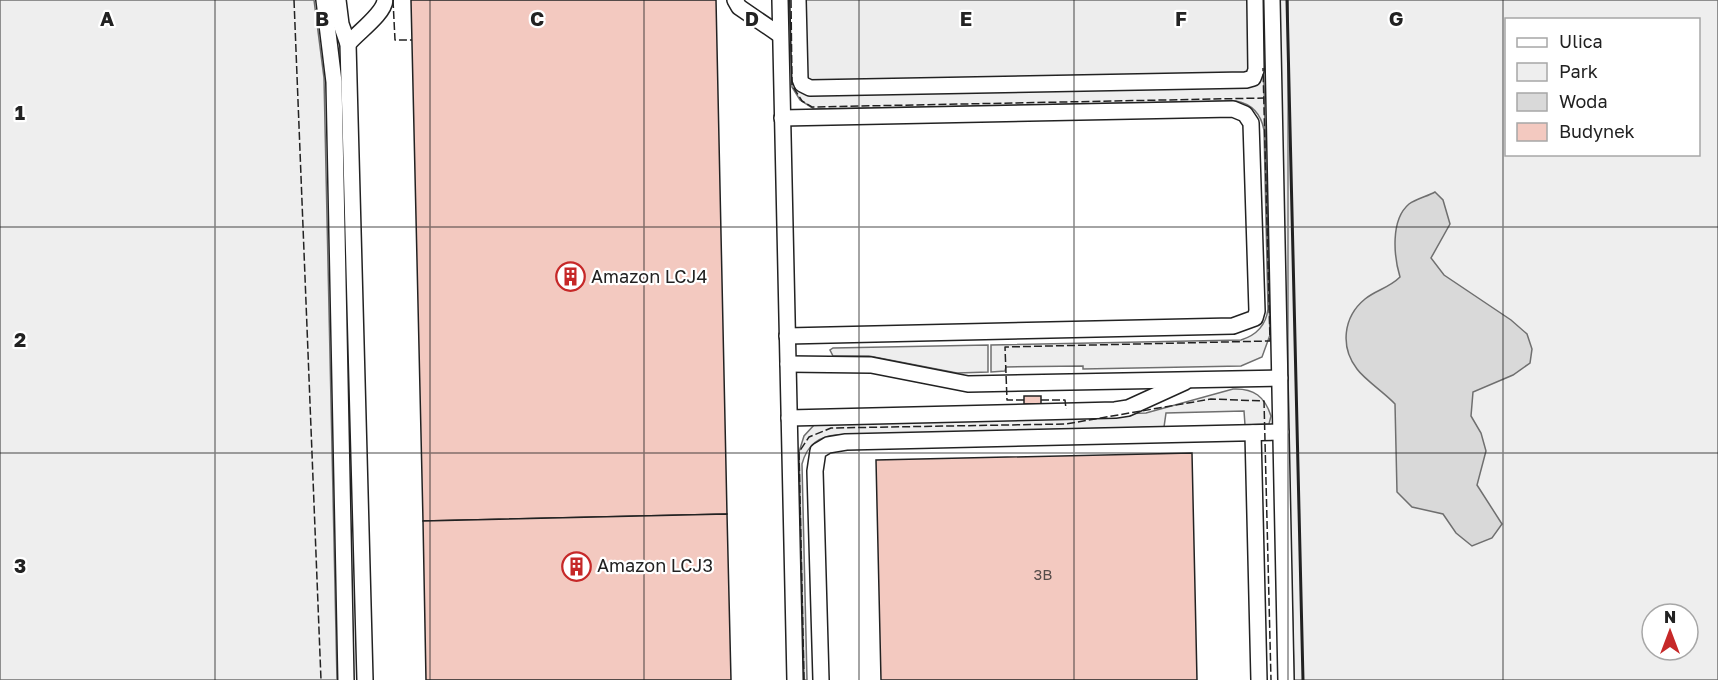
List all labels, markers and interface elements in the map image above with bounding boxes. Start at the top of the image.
text: A [100,6,114,30]
text: B [315,6,329,30]
text: C [530,6,544,30]
text: D [745,6,759,30]
text: E [960,6,972,30]
text: F [1175,6,1187,30]
text: G [1389,6,1403,30]
legend [1505,18,1700,156]
text: Ulica [1559,30,1603,52]
text: Park [1559,60,1598,82]
text: Woda [1559,90,1608,112]
text: 1 [15,100,25,124]
text: Budynek [1559,120,1635,142]
building icon: Amazon LCJ4 [554,261,586,293]
place label: Amazon LCJ4 [591,265,707,287]
text: 2 [14,327,26,351]
building icon: Amazon LCJ3 [560,550,592,582]
text: 3 [14,553,26,577]
place label: Amazon LCJ3 [597,554,713,576]
house number: 3B [1034,565,1052,583]
north arrow [1640,602,1700,662]
text: N [1664,607,1676,627]

